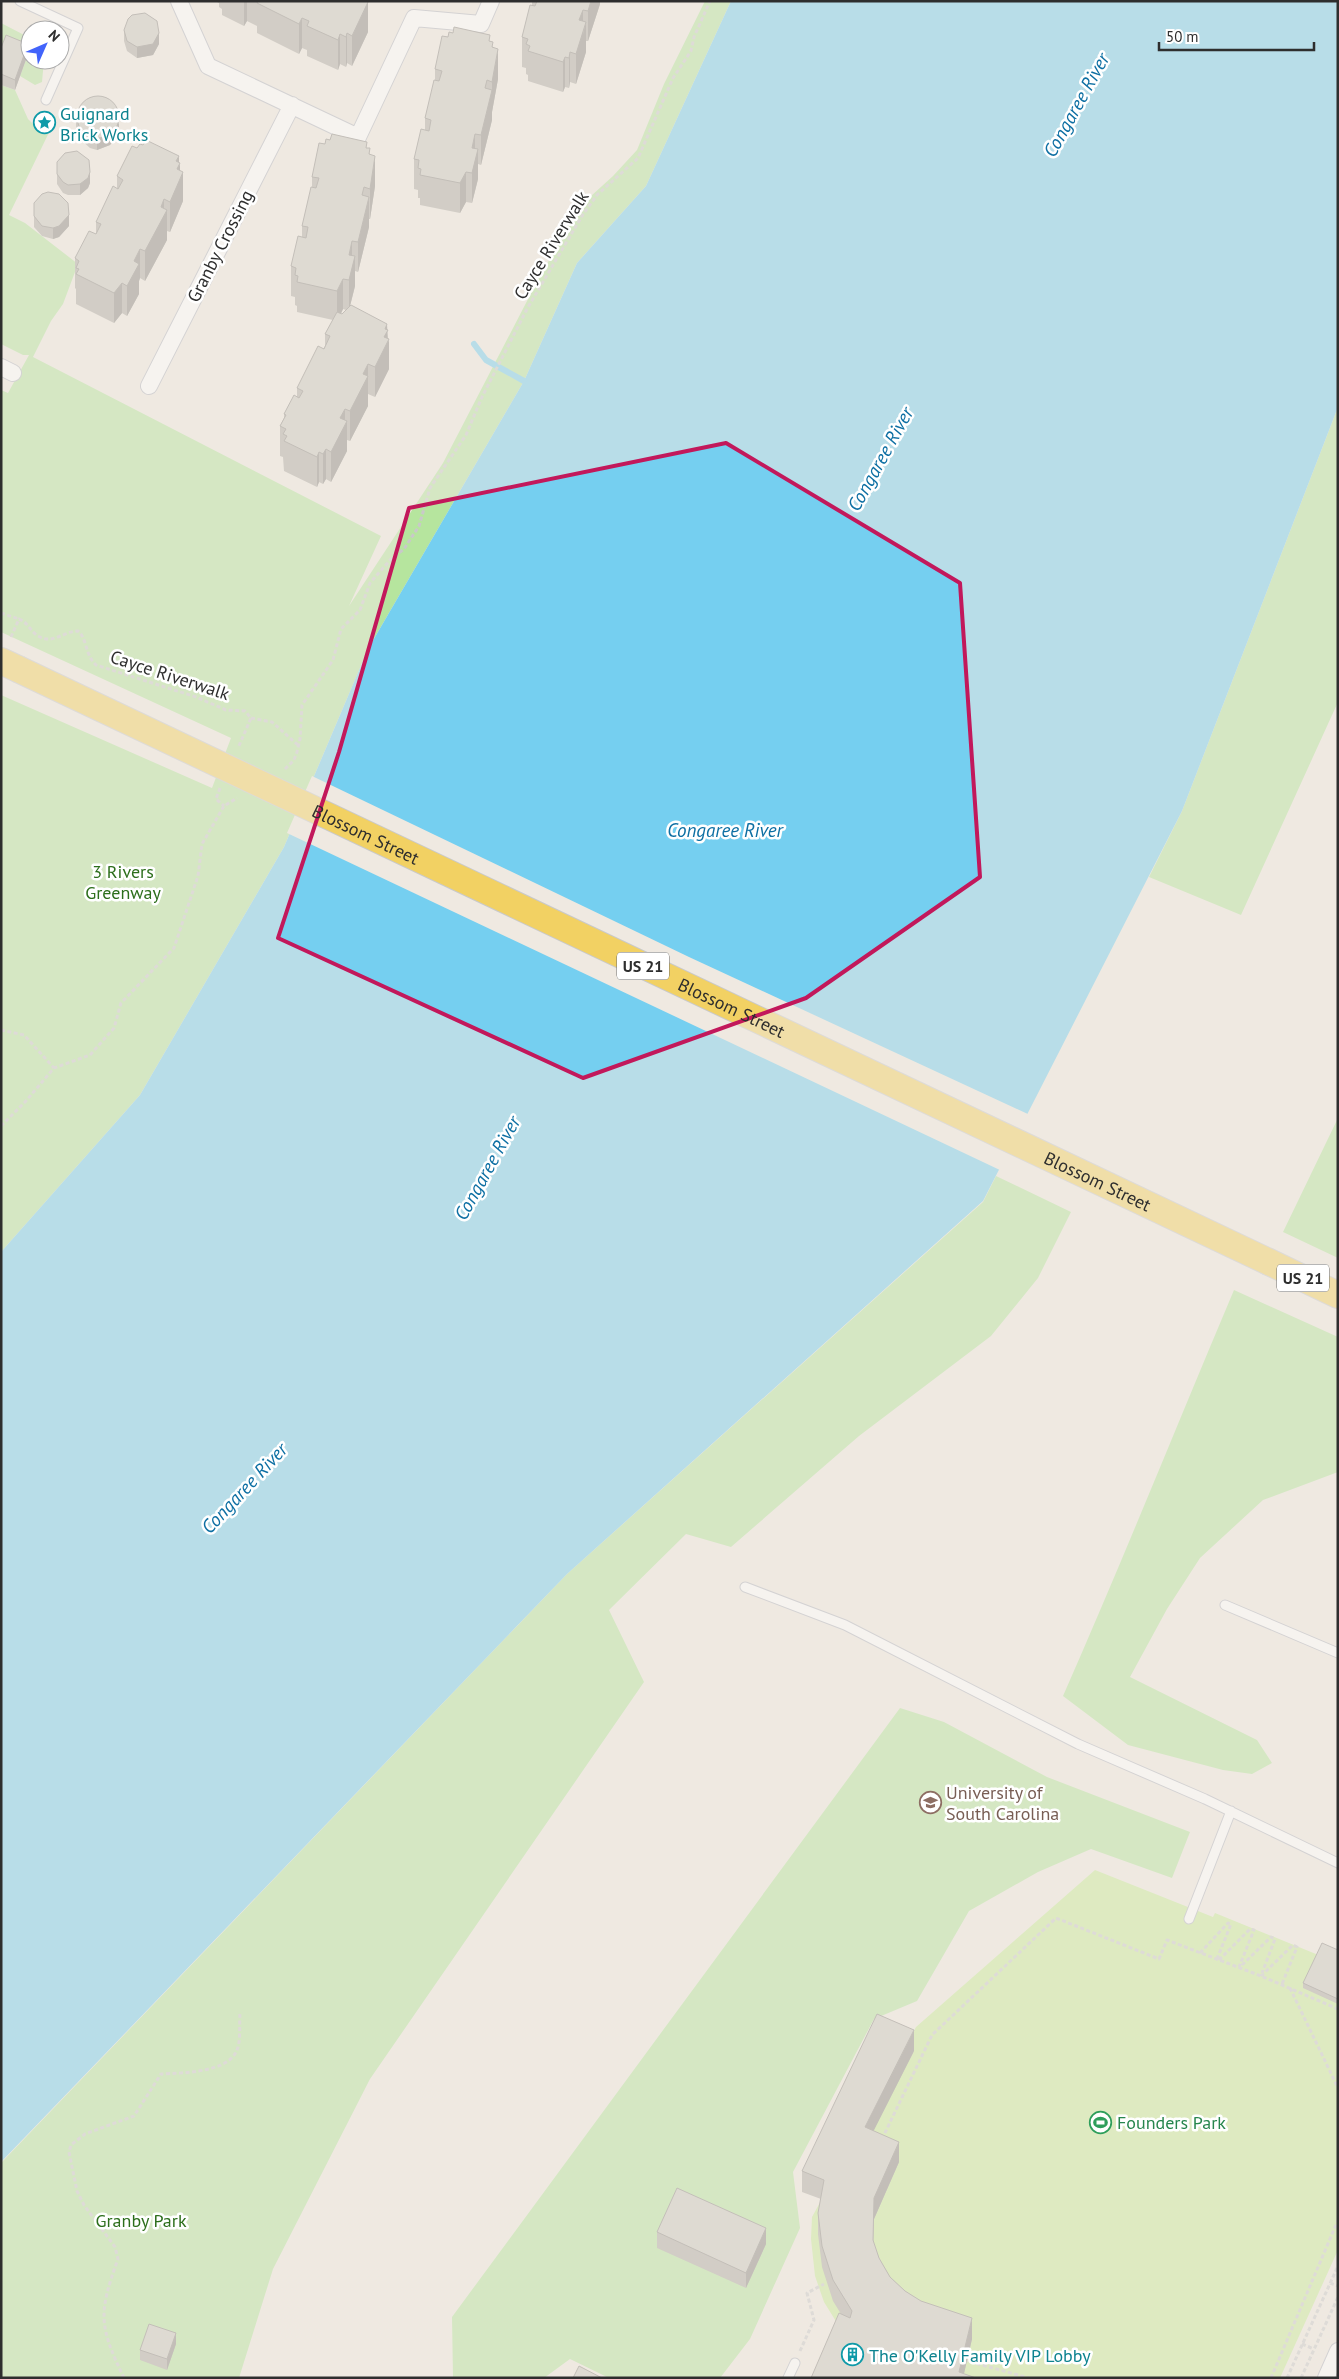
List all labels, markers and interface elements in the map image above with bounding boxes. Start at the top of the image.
north arrow [20,20,70,70]
scale bar [1159,20,1314,52]
text: N [45,26,64,45]
text: 50 m [1166,27,1199,46]
water label: Congaree River [1038,47,1115,161]
place label: Guignard Brick Works [60,102,148,146]
place icon: Guignard Brick Works [32,111,56,135]
street label: Granby Crossing [182,186,258,306]
street label: Cayce Riverwalk [508,186,594,304]
water label: Congaree River [842,401,919,515]
street label: Cayce Riverwalk [107,645,233,705]
street label: Blossom Street [309,799,423,869]
water label: Congaree River [667,818,784,842]
park label: 3 Rivers Greenway [85,860,161,904]
road number: US 21 [617,952,669,979]
street label: Blossom Street [675,972,789,1043]
water label: Congaree River [449,1110,526,1224]
street label: Blossom Street [1041,1146,1155,1216]
road number: US 21 [1277,1264,1329,1292]
water label: Congaree River [196,1436,293,1538]
place label: University of South Carolina [946,1781,1059,1825]
school or university icon: University of South Carolina [918,1790,942,1814]
sports icon: Founders Park [1089,2110,1113,2134]
place label: Founders Park [1117,2111,1226,2134]
park label: Granby Park [95,2209,187,2232]
building icon: The O'Kelly Family VIP Lobby [841,2343,865,2367]
place label: The O'Kelly Family VIP Lobby [869,2344,1091,2367]

